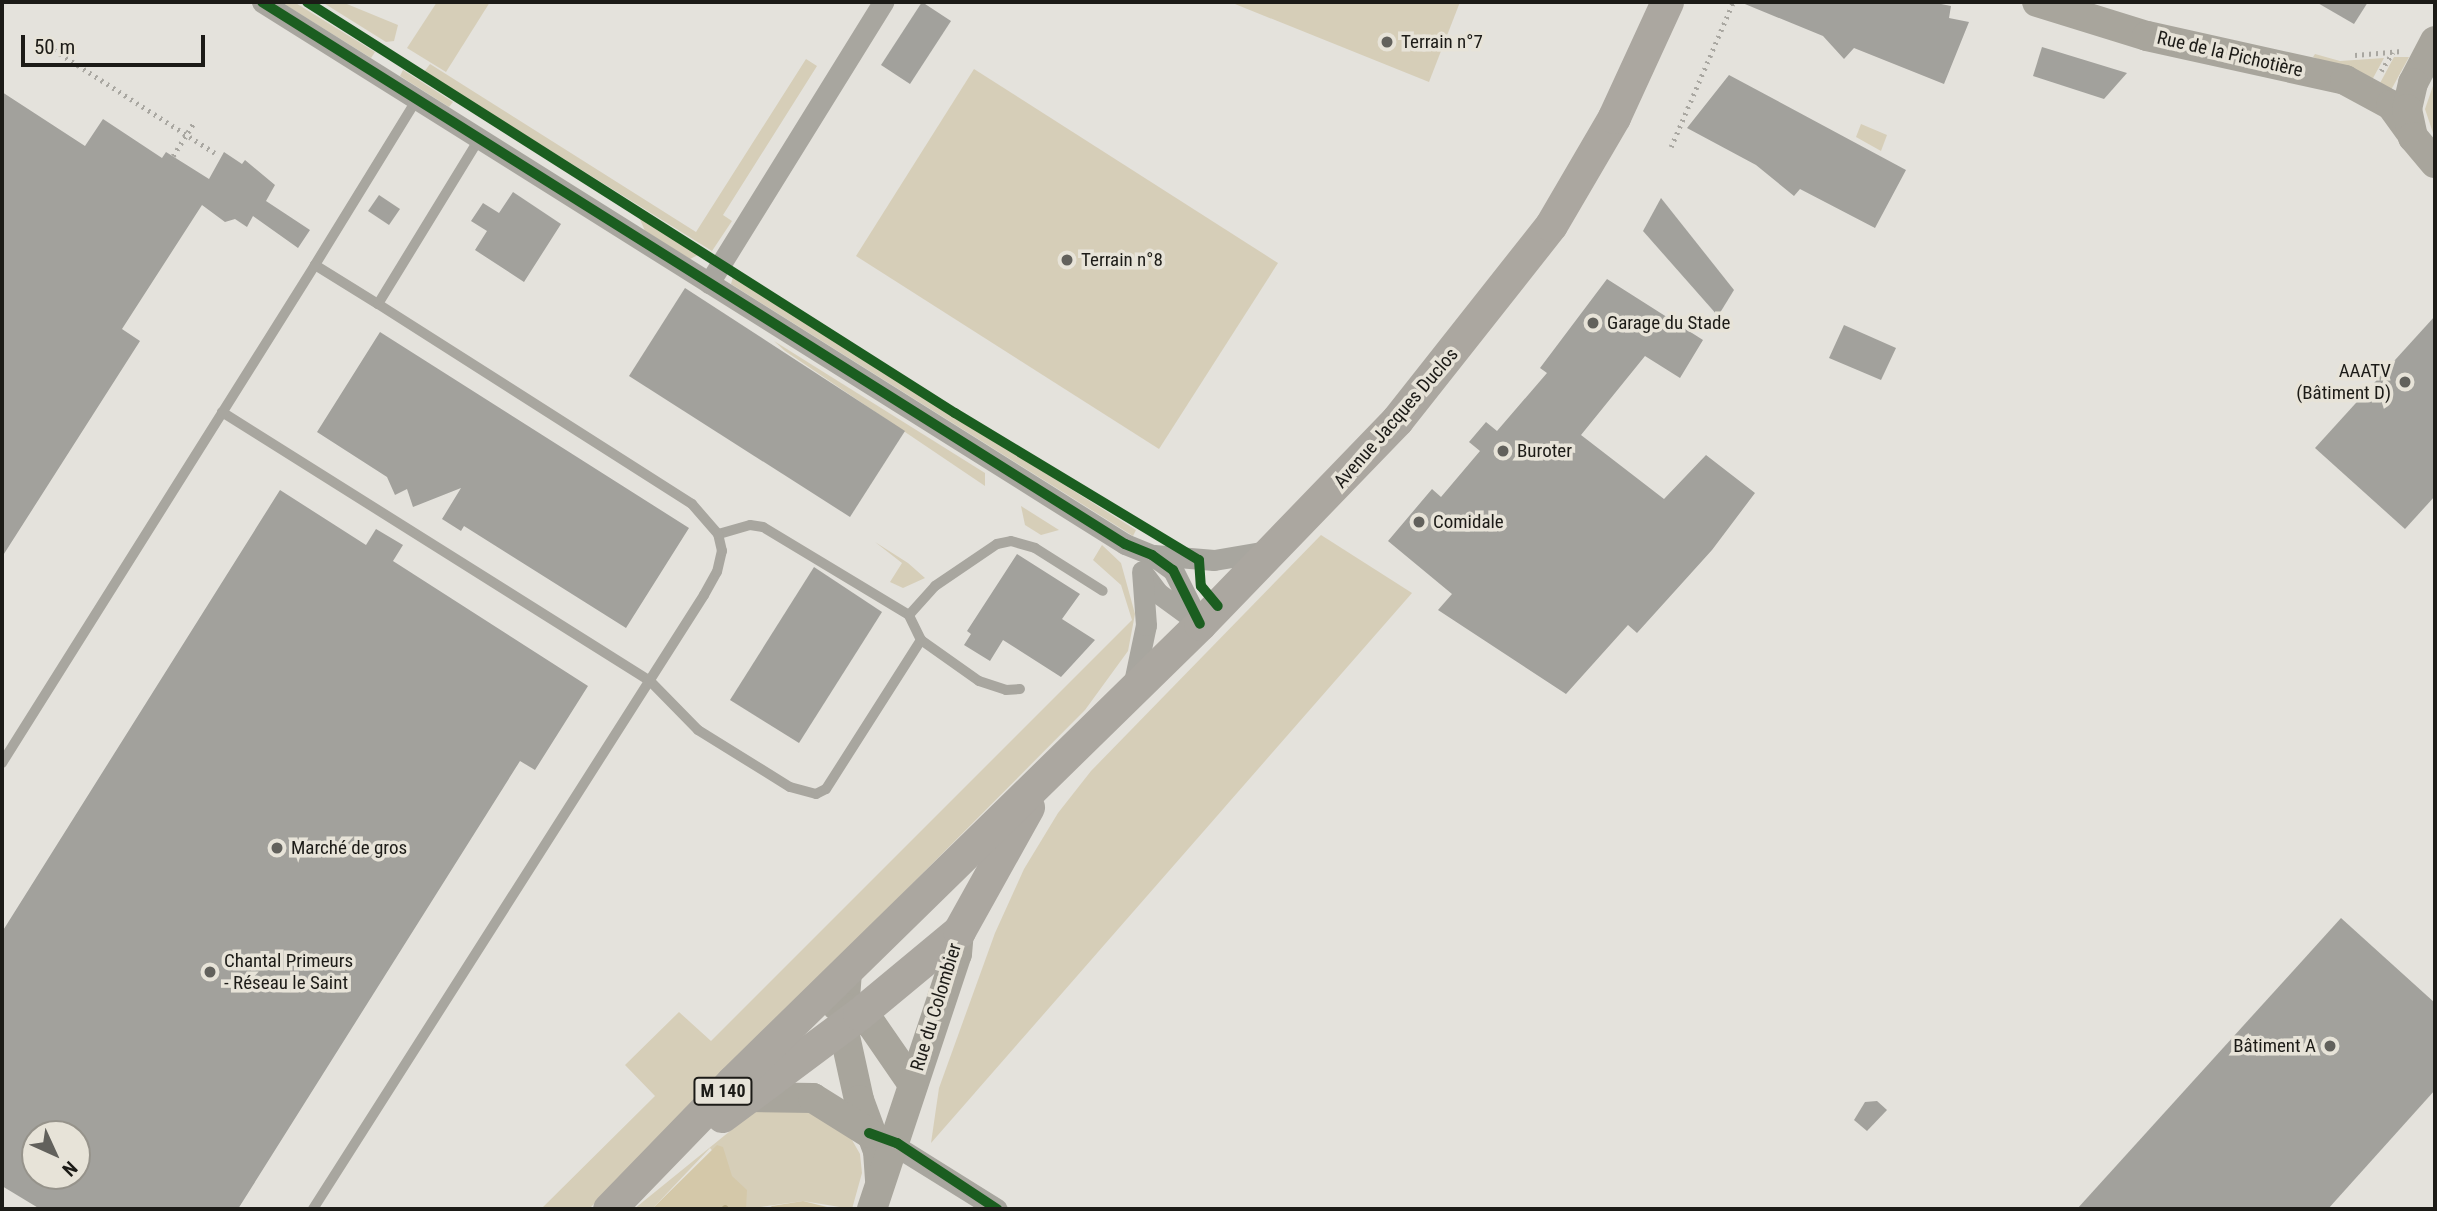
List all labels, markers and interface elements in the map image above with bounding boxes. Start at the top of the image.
scale bar [24,21,208,65]
street label: Rue de la Pichotière [2155,26,2305,82]
place label: Terrain n°7 [1401,31,1483,53]
marker: Terrain n°7 [1379,34,1395,50]
text: 50 m [34,35,75,59]
place label: Terrain n°8 [1081,249,1163,271]
marker: Terrain n°8 [1059,252,1075,268]
place label: Garage du Stade [1607,312,1730,334]
marker: Garage du Stade [1585,315,1601,331]
street label: Avenue Jacques Duclos [1329,343,1463,493]
place label: AAATV (Bâtiment D) [2296,360,2391,404]
marker: AAATV (Bâtiment D) [2397,374,2413,390]
place label: Buroter [1517,440,1572,462]
marker: Buroter [1495,443,1511,459]
place label: Comidale [1433,511,1504,533]
marker: Comidale [1411,514,1427,530]
place label: Marché de gros [291,837,407,859]
marker: Marché de gros [269,840,285,856]
street label: Rue du Colombier [906,940,966,1074]
place label: Chantal Primeurs - Réseau le Saint [224,950,353,994]
marker: Chantal Primeurs - Réseau le Saint [202,964,218,980]
place label: Bâtiment A [2233,1035,2316,1057]
marker: Bâtiment A [2322,1038,2338,1054]
road number: M 140 [693,1076,753,1106]
north arrow [21,1120,91,1190]
text: N [58,1157,82,1181]

